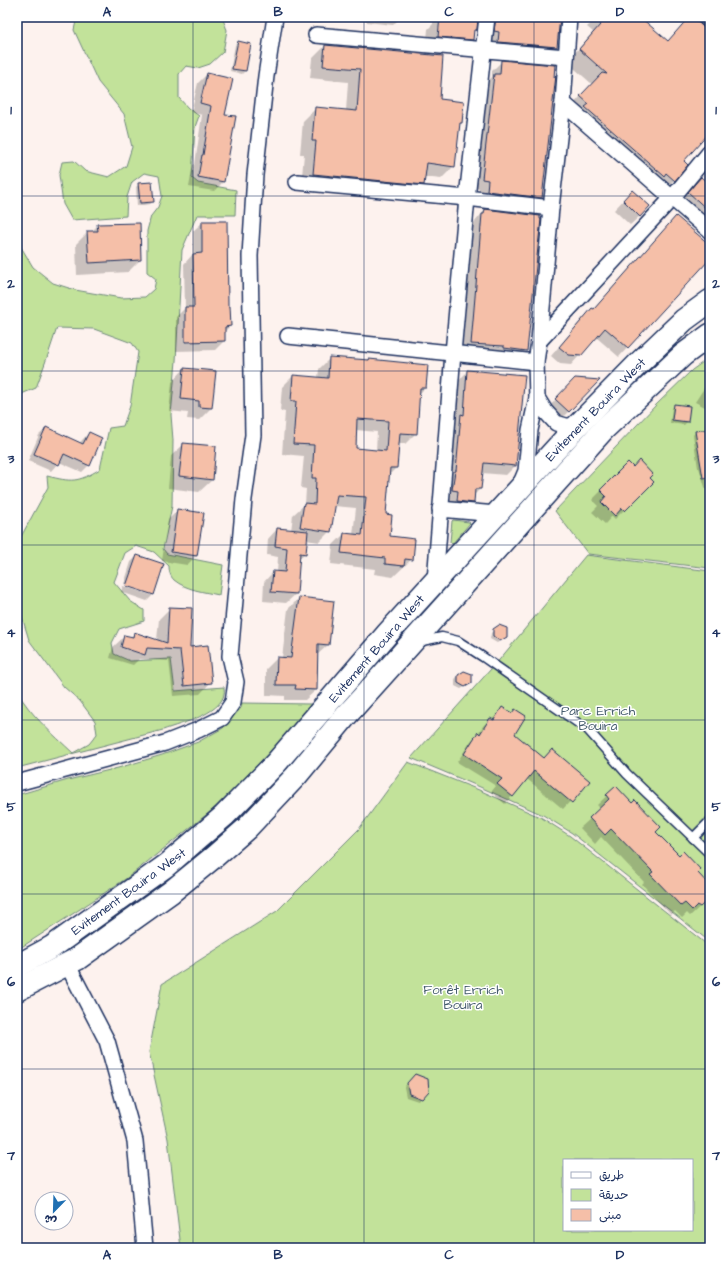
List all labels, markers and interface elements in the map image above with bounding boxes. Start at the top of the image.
text: A [103,3,112,21]
text: B [273,3,283,21]
text: C [444,3,454,21]
text: D [616,3,625,21]
text: 1 [10,101,12,119]
text: 1 [715,101,717,119]
text: 2 [6,275,15,293]
text: 2 [711,275,720,293]
street label: Evitement Bouira West [541,353,651,466]
text: 3 [7,450,15,468]
text: 3 [712,450,720,468]
street label: Evitement Bouira West [325,590,429,707]
text: 4 [7,624,16,642]
text: 4 [712,624,721,642]
park label: Parc Errich Bouira [561,702,636,735]
text: 5 [6,798,16,816]
text: 5 [711,798,721,816]
street label: Evitement Bouira West [67,844,190,940]
text: 6 [7,973,16,991]
text: 6 [712,973,721,991]
park label: Forêt Errich Bouira [423,981,503,1014]
text: 7 [6,1147,16,1165]
text: 7 [711,1147,721,1165]
legend [563,1159,693,1231]
text: طريق [599,1167,624,1184]
text: حديقة [599,1187,628,1204]
north arrow [34,1191,74,1231]
text: مبنى [599,1207,622,1224]
text: ش [42,1210,59,1229]
text: A [103,1246,112,1264]
text: B [273,1246,283,1264]
text: C [444,1246,454,1264]
text: D [616,1246,625,1264]

